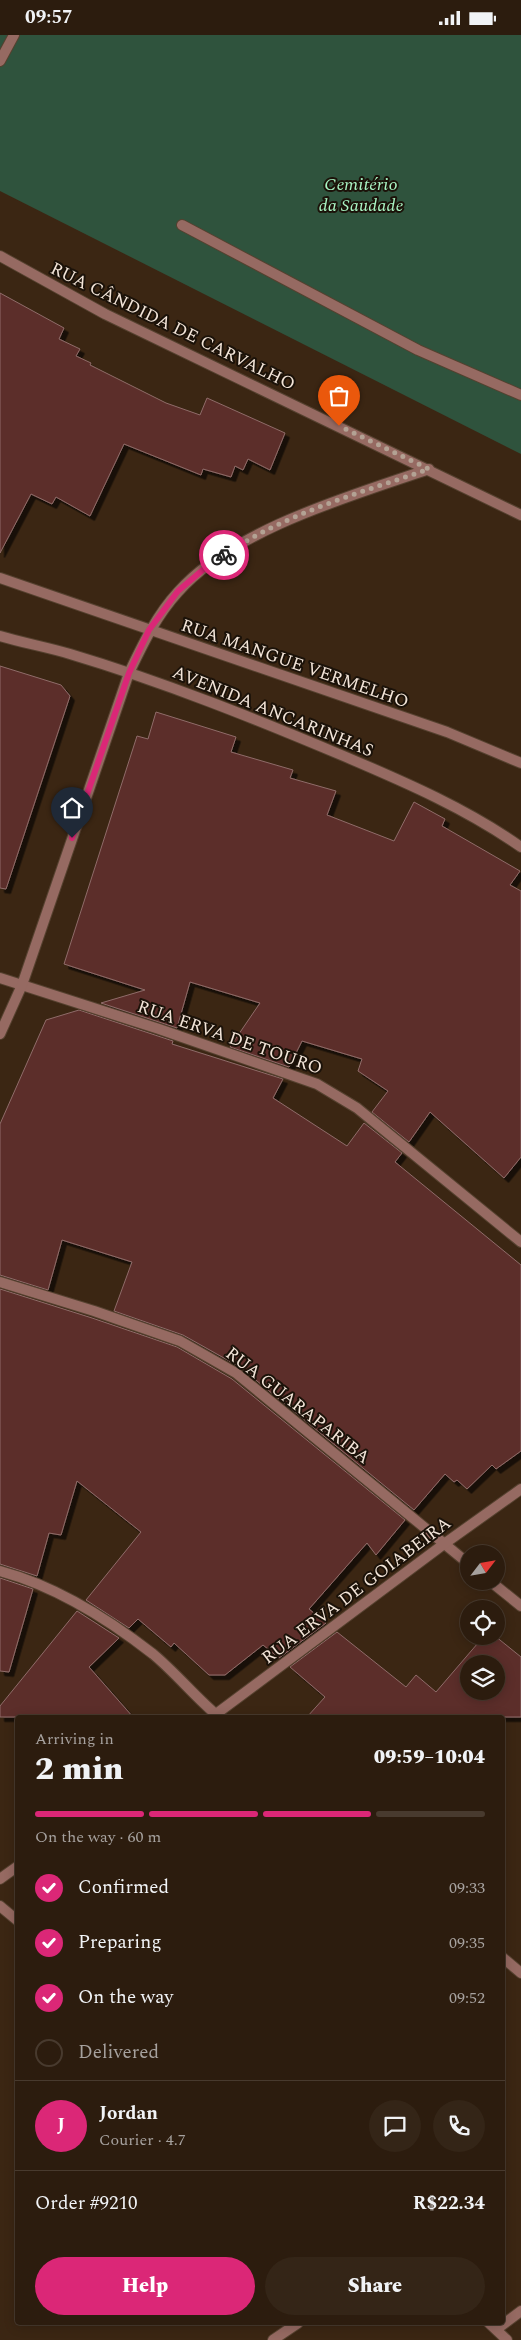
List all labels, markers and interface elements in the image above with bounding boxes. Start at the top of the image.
text: 09:57 [25,3,73,32]
park label: Cemitério da Saudade [318,171,404,219]
street label: RUA CÂNDIDA DE CARVALHO [46,255,300,398]
pin [318,375,360,426]
icon: bag [325,382,353,410]
courier [199,530,249,580]
icon: bike [210,541,238,569]
street label: RUA MANGUE VERMELHO [177,612,412,715]
street label: AVENIDA ANCARINHAS [168,659,377,764]
pin [51,787,93,838]
icon: home [58,794,86,822]
street label: RUA ERVA DE TOURO [134,993,326,1082]
street label: RUA GUARAPARIBA [220,1340,376,1471]
street label: RUA ERVA DE GOIABEIRA [256,1510,457,1671]
north arrow [460,1545,505,1590]
map controls [460,1545,505,1700]
button: locate [460,1600,505,1645]
button: layers [460,1655,505,1700]
text: Arriving in [35,1727,114,1751]
text: 09:59–10:04 [374,1743,485,1772]
text: 2 min [35,1745,123,1794]
text: On the way · 60 m [35,1825,161,1849]
text: Confirmed [78,1873,169,1902]
icon: check [35,1874,63,1902]
text: 09:33 [449,1876,485,1900]
text: Preparing [78,1928,162,1957]
icon: check [35,1929,63,1957]
text: 09:35 [449,1931,485,1955]
text: On the way [78,1983,174,2012]
icon: check [35,1984,63,2012]
text: 09:52 [449,1986,485,2010]
text: Delivered [78,2038,159,2067]
text: Jordan [99,2099,158,2128]
button: chat [369,2100,421,2152]
button: phone [433,2100,485,2152]
text: J [57,2111,65,2140]
text: Courier · 4.7 [99,2128,186,2152]
text: Order #9210 [35,2189,138,2218]
text: R$22.34 [413,2189,485,2218]
button: Help [35,2257,255,2315]
button: Share [265,2257,485,2315]

